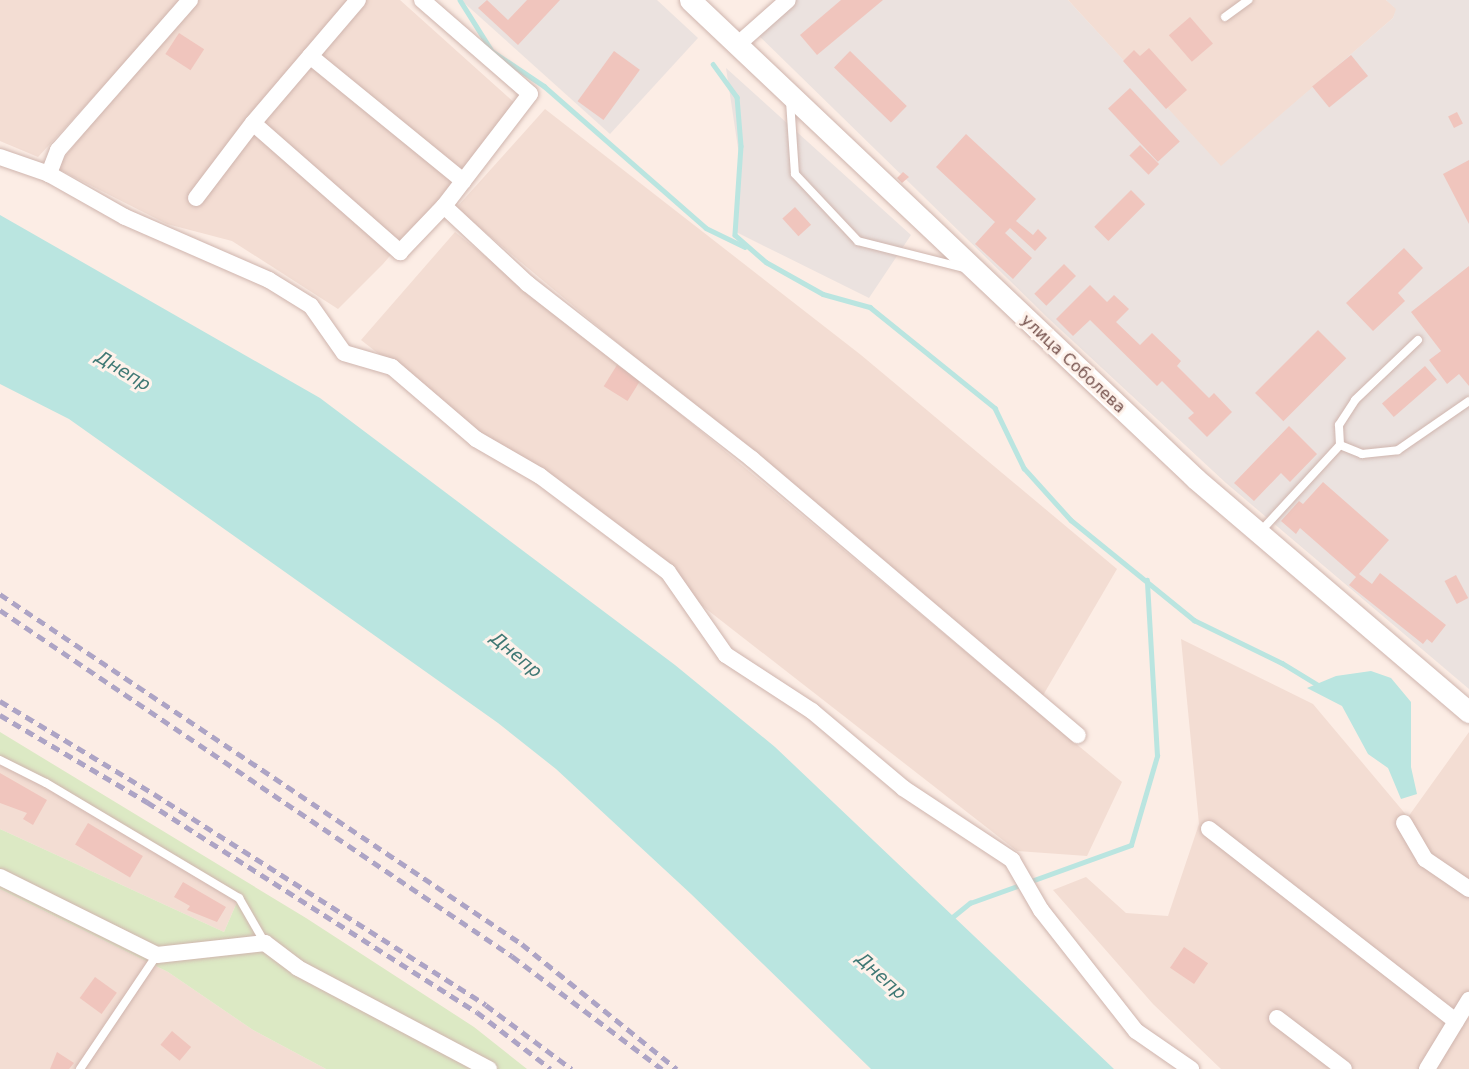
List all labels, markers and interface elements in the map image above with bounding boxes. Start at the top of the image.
street label: улица Соболева [1017,311,1129,417]
water label: Днепр [92,346,154,396]
water label: Днепр [486,627,546,683]
water label: Днепр [851,948,911,1004]

